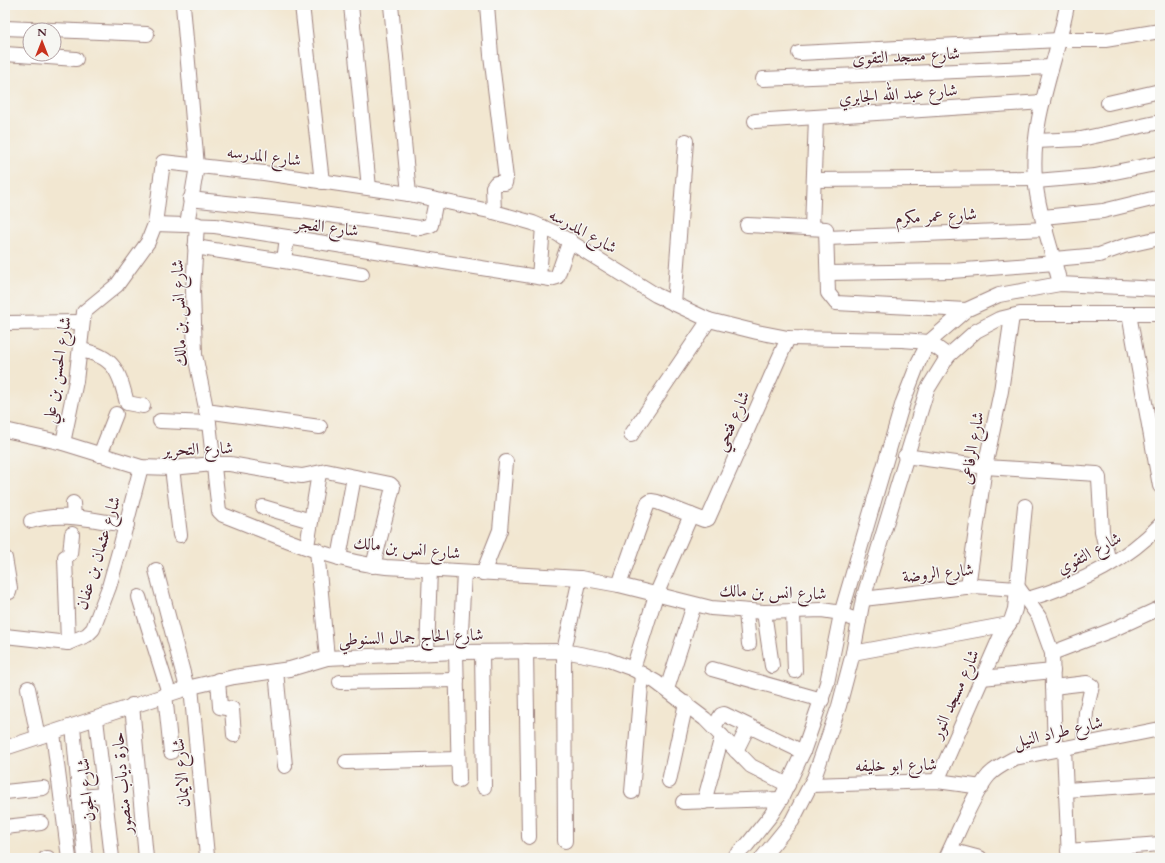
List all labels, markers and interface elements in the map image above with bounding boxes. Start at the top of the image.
north arrow [22,22,62,62]
text: N [37,25,47,40]
street label: شارع مسجد التقوى [851,42,961,72]
street label: شارع عبد الله الجابري [838,76,958,112]
street label: شارع المدرسه [225,140,302,174]
street label: شارع عمر مكرم [894,202,978,233]
street label: شارع المدرسه [544,203,621,261]
street label: شارع الفجر [292,211,360,244]
street label: شارع انس بن مالك [166,259,194,367]
street label: شارع الحسن بن علي [37,315,82,426]
street label: شارع فتحي [709,387,759,456]
street label: شارع الرفاعى [954,410,992,487]
street label: شارع التحرير [160,436,234,464]
street label: شارع عثمان بن عفان [70,493,128,613]
street label: شارع التقوي [1053,526,1126,581]
street label: شارع انس بن مالك [352,531,462,567]
street label: شارع الروضة [901,558,975,590]
street label: شارع انس بن مالك [719,579,827,607]
street label: شارع الحاج جمال السنوطي [338,623,484,655]
street label: شارع مسجد النور [924,646,987,745]
street label: شارع طراد النيل [1011,711,1106,755]
street label: حارة دياب منصور [106,731,138,837]
street label: شارع الايمان [167,737,197,809]
street label: شارع ابو خليفه [855,753,937,779]
street label: شارع الجون [71,757,103,823]

